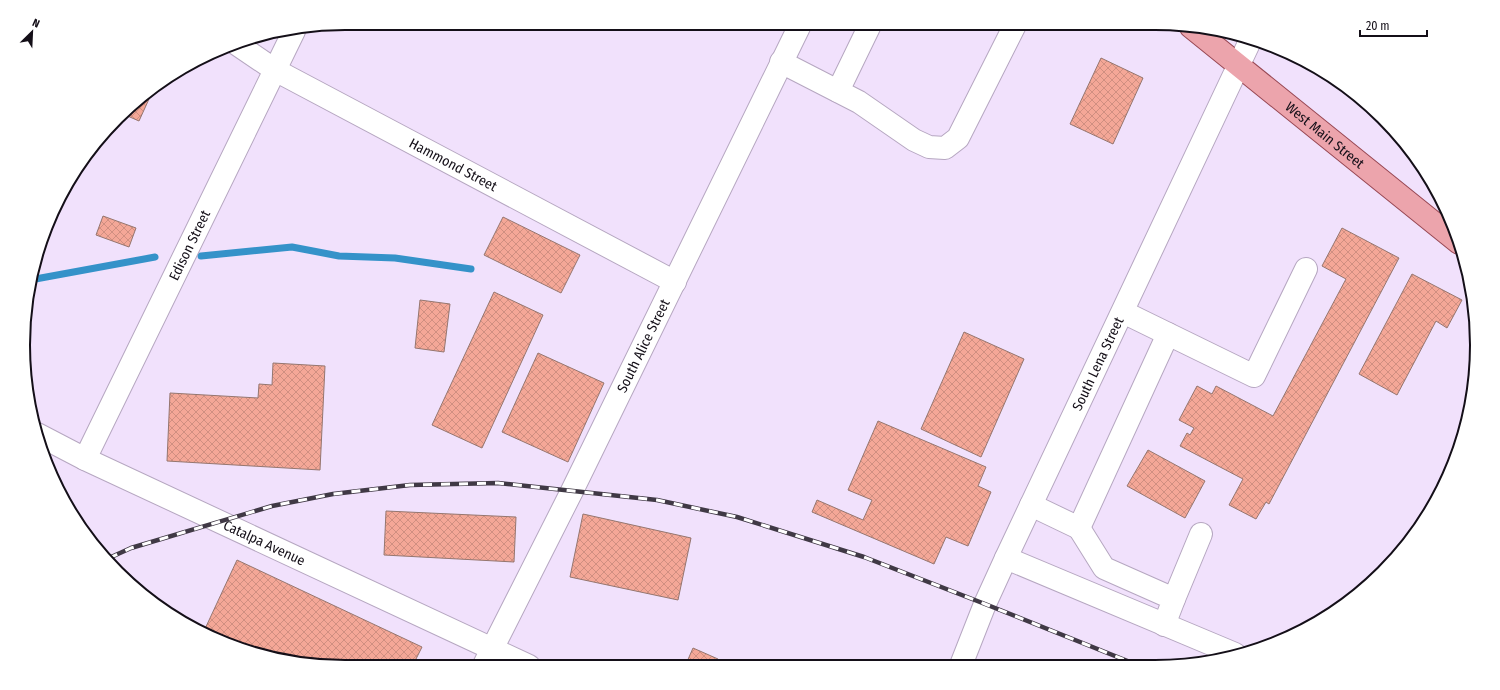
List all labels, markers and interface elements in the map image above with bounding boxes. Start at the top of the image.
north arrow [12,12,52,52]
scale bar [1360,12,1427,38]
text: N [30,16,42,31]
text: 20 m [1366,19,1390,33]
street label: West Main Street [1282,98,1368,172]
street label: Hammond Street [406,134,500,195]
street label: Edison Street [165,207,214,283]
street label: South Alice Street [613,296,673,395]
street label: South Lena Street [1068,314,1127,413]
street label: Catalpa Avenue [221,516,308,569]

